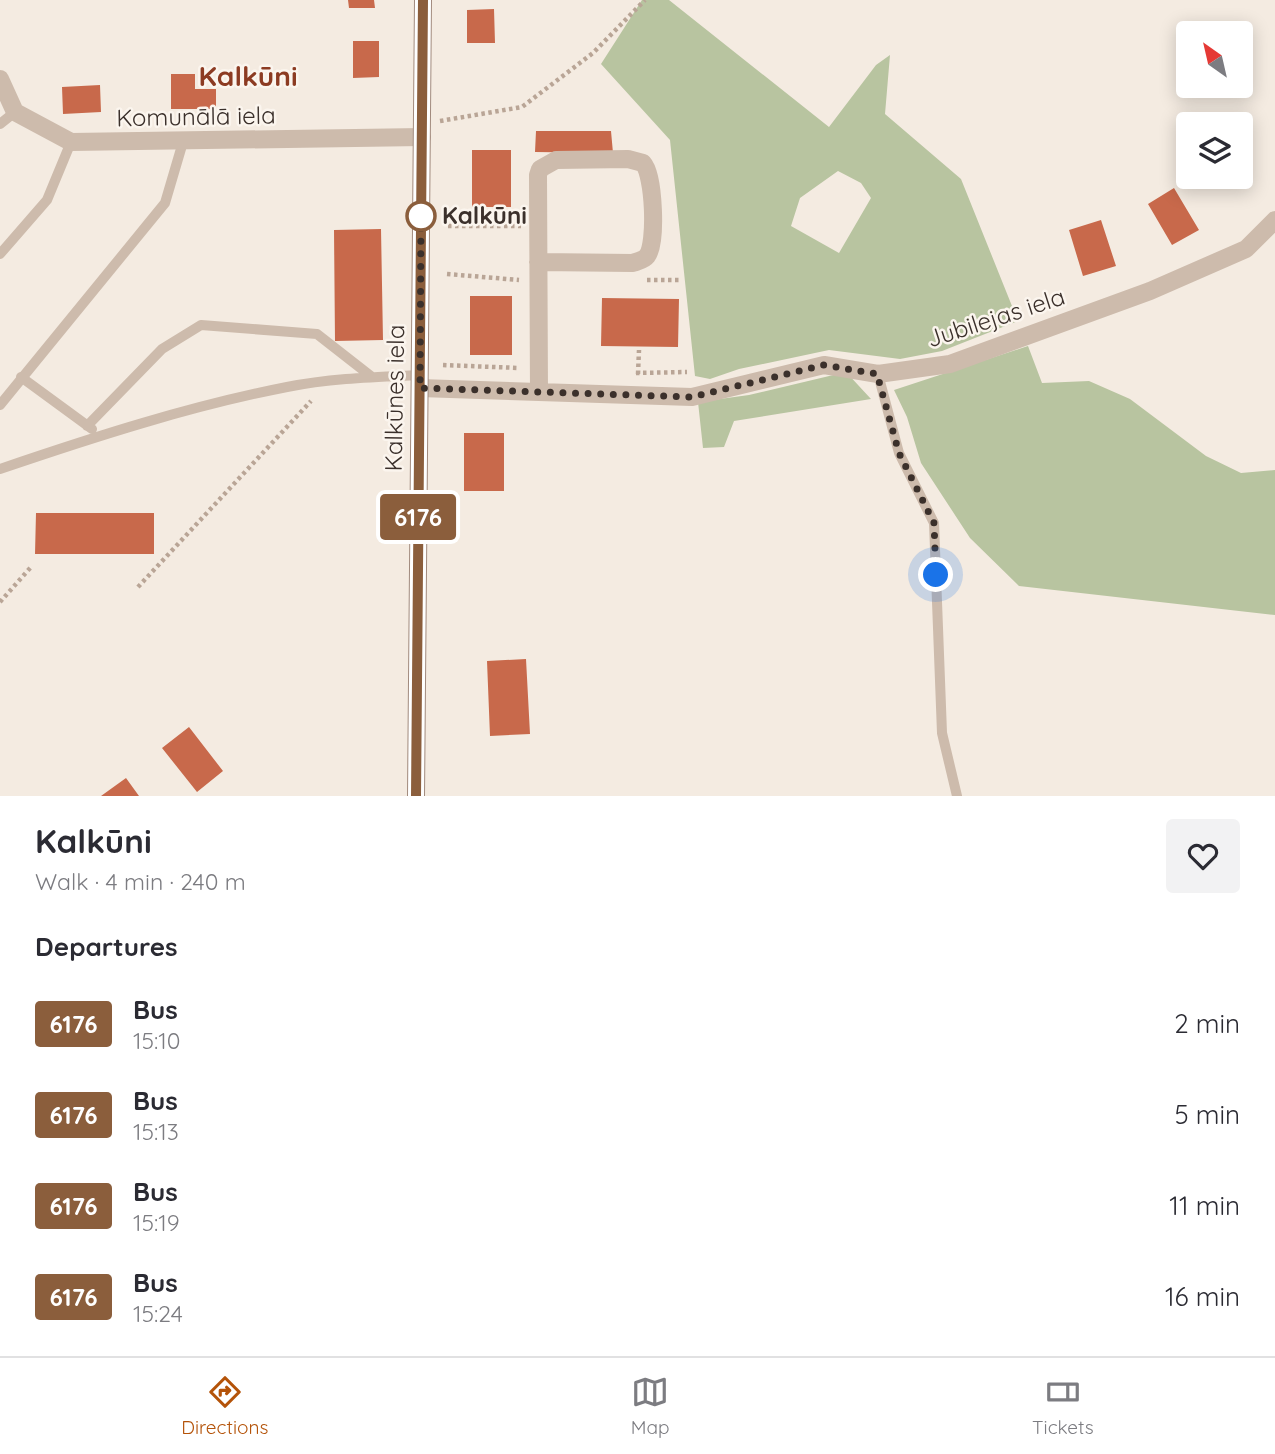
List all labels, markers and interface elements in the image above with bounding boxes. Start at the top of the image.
north arrow [1176,21,1253,98]
map controls [1176,21,1253,189]
district label: Kalkūni [198,58,298,93]
street label: Komunālā iela [116,100,276,132]
button: layers [1176,112,1253,189]
place label: Kalkūni [442,200,527,230]
marker: Kalkūni [406,201,436,231]
street label: Jubilejas iela [923,281,1069,353]
street label: Kalkūnes iela [378,324,410,472]
line badge: 6176 [369,494,467,540]
text: 6176 [394,502,442,532]
your location [918,557,953,592]
button: heart [1166,819,1240,893]
text: Kalkūni [35,820,152,861]
text: Walk · 4 min · 240 m [35,867,246,896]
text: Departures [35,930,178,963]
text: Bus [133,993,178,1026]
text: 2 min [1174,1007,1240,1040]
text: 6176 [50,1009,97,1039]
text: 15:10 [133,1026,181,1055]
text: Bus [133,1084,178,1117]
text: 5 min [1174,1098,1240,1131]
text: 6176 [50,1100,97,1130]
text: 15:13 [133,1117,179,1146]
text: Bus [133,1175,178,1208]
text: 11 min [1169,1189,1240,1222]
text: 6176 [50,1191,97,1221]
text: 15:19 [133,1208,180,1237]
text: Bus [133,1266,178,1299]
text: 16 min [1165,1280,1240,1313]
text: 6176 [50,1282,97,1312]
text: 15:24 [133,1299,183,1328]
tab: Directions [181,1373,268,1439]
tab: Map [631,1373,670,1439]
tab: Tickets [1032,1373,1094,1439]

